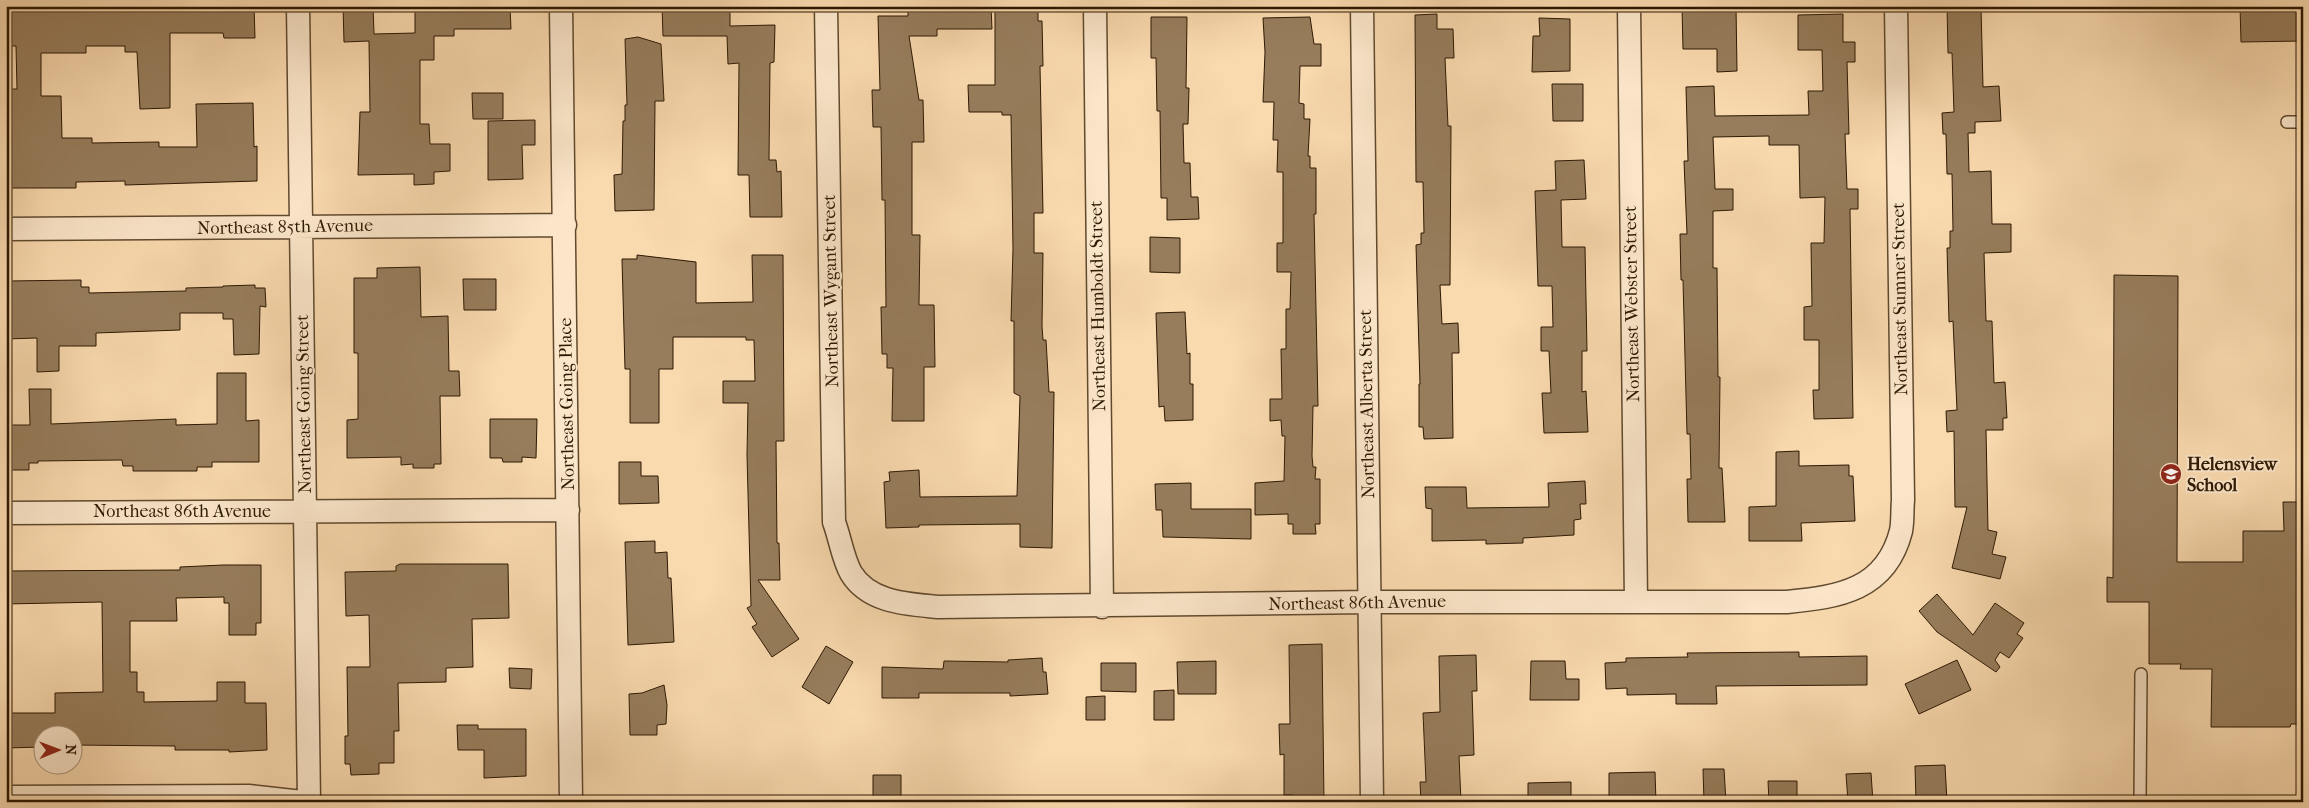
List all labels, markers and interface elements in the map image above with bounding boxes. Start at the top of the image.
street label: Northeast Wygant Street [819,194,843,388]
street label: Northeast Humboldt Street [1086,200,1110,412]
street label: Northeast Sumner Street [1888,202,1912,396]
street label: Northeast Webster Street [1620,205,1644,402]
street label: Northeast 85th Avenue [197,215,373,239]
street label: Northeast Alberta Street [1355,309,1379,499]
street label: Northeast Going Street [292,314,316,494]
street label: Northeast Going Place [555,317,579,491]
place label: Helensview School [2187,454,2279,496]
school or university icon: Helensview School [2159,462,2183,486]
street label: Northeast 86th Avenue [93,501,271,522]
street label: Northeast 86th Avenue [1268,591,1446,615]
north arrow [32,726,82,776]
text: N [62,744,79,756]

